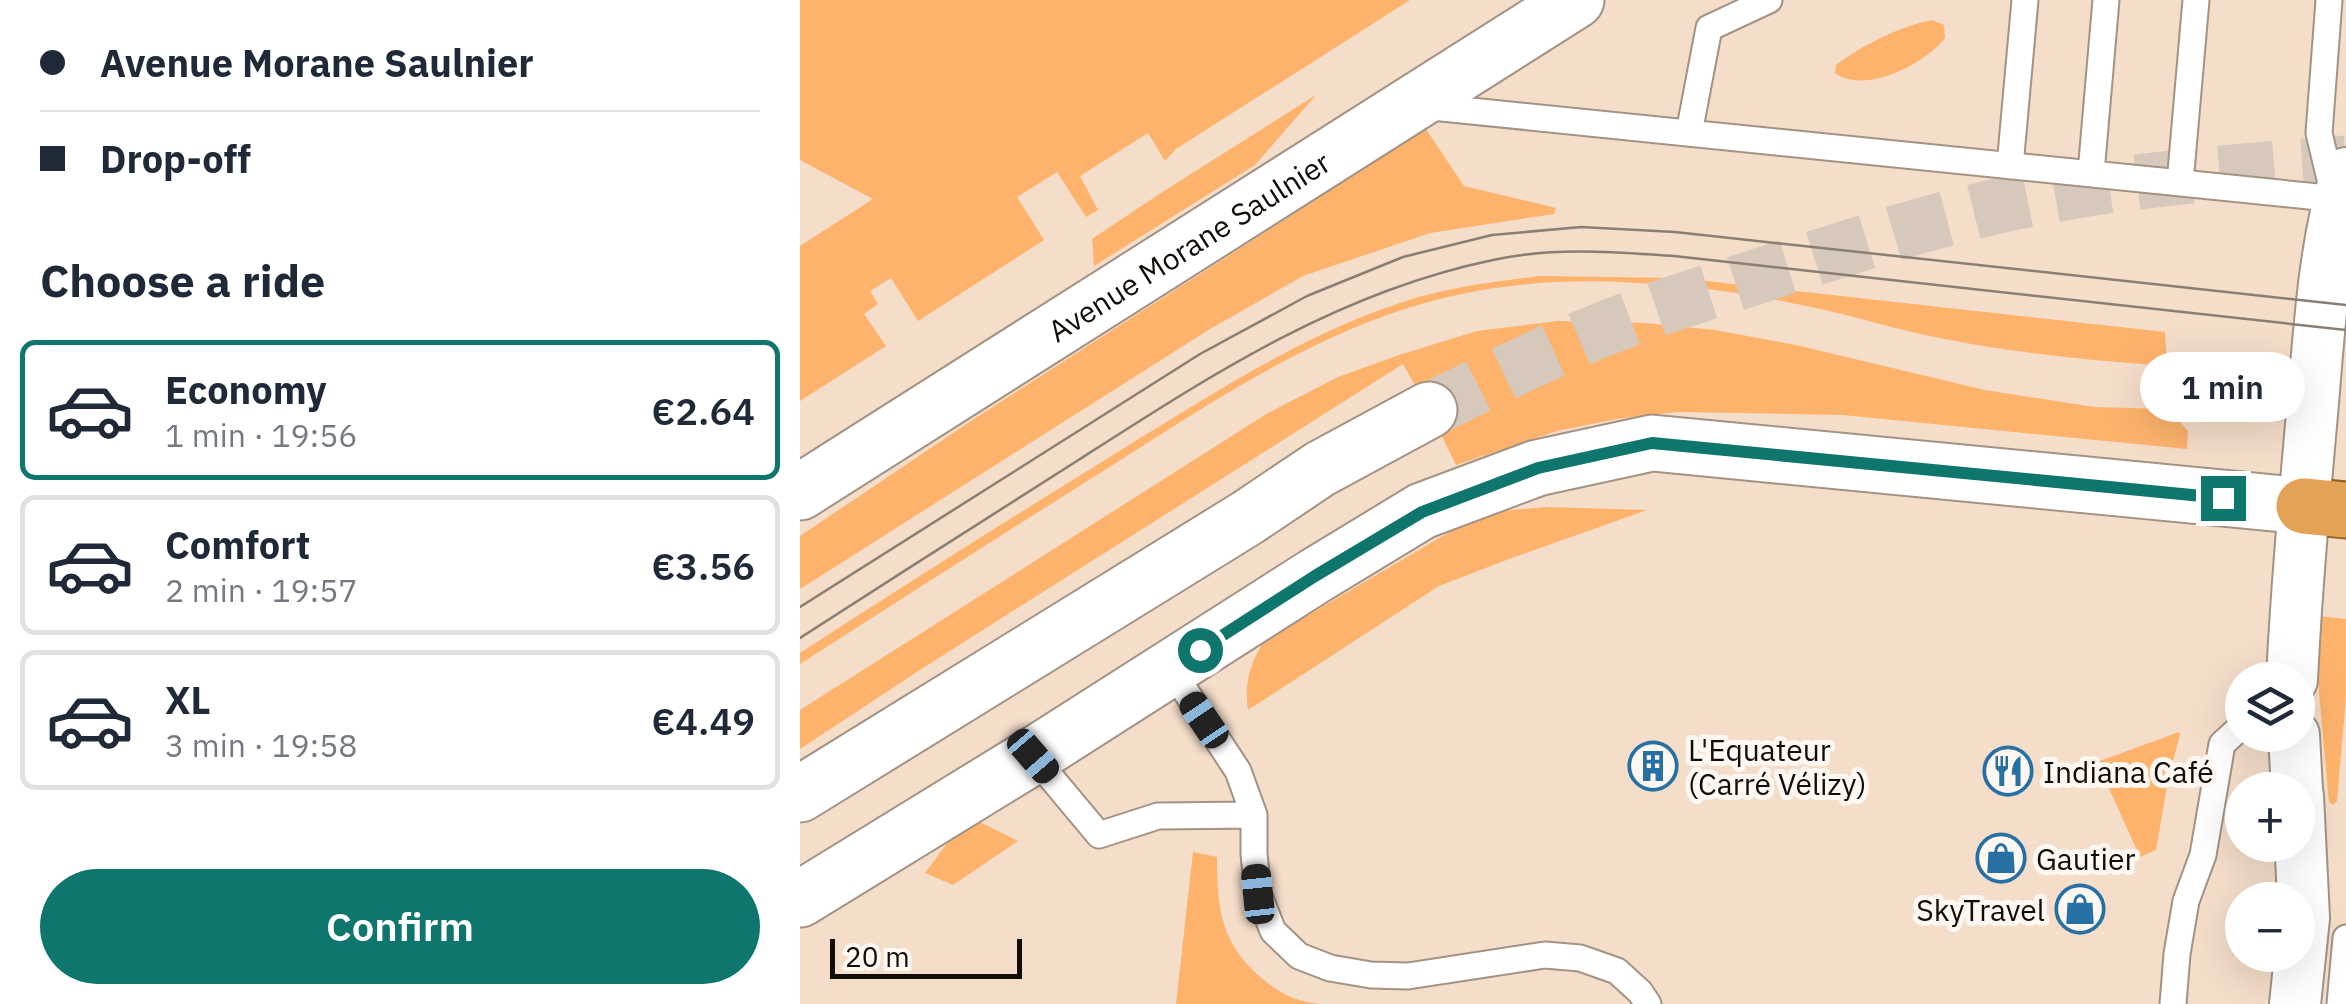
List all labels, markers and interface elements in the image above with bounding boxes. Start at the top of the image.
text: Avenue Morane Saulnier [100,38,534,87]
text: Drop-off [100,134,251,183]
street label: Avenue Morane Saulnier [1040,142,1337,350]
text: Choose a ride [40,251,325,309]
callout: 1 min [2140,353,2306,423]
icon: car [45,365,135,455]
text: Economy [165,365,327,414]
text: 1 min [2181,366,2264,408]
text: €2.64 [651,386,755,435]
text: 1 min · 19:56 [165,414,358,456]
route end [2201,476,2246,521]
icon: car [45,520,135,610]
text: Comfort [165,520,310,569]
text: €3.56 [651,541,755,590]
text: 2 min · 19:57 [165,569,358,611]
route start [1178,628,1223,673]
map controls [2225,662,2315,972]
button: layers [2225,662,2315,752]
icon: car [45,675,135,765]
text: XL [165,675,211,724]
car [1175,687,1233,753]
text: €4.49 [651,696,755,745]
text: 3 min · 19:58 [165,724,358,766]
car [1002,724,1064,788]
place label: L'Equateur (Carré Vélizy) [1688,730,1867,803]
building icon: L'Equateur (Carré Vélizy) [1627,740,1679,792]
restaurant icon: Indiana Café [1982,745,2034,797]
place label: Indiana Café [2043,752,2214,791]
button: + [2225,772,2315,862]
shop icon: Gautier [1975,832,2027,884]
place label: Gautier [2036,839,2135,878]
car [1240,863,1276,925]
button: Confirm [40,869,760,984]
button: − [2225,882,2315,972]
shop icon: SkyTravel [2054,883,2106,935]
place label: SkyTravel [1916,890,2045,929]
scale bar [830,934,1022,978]
text: 20 m [845,938,910,975]

